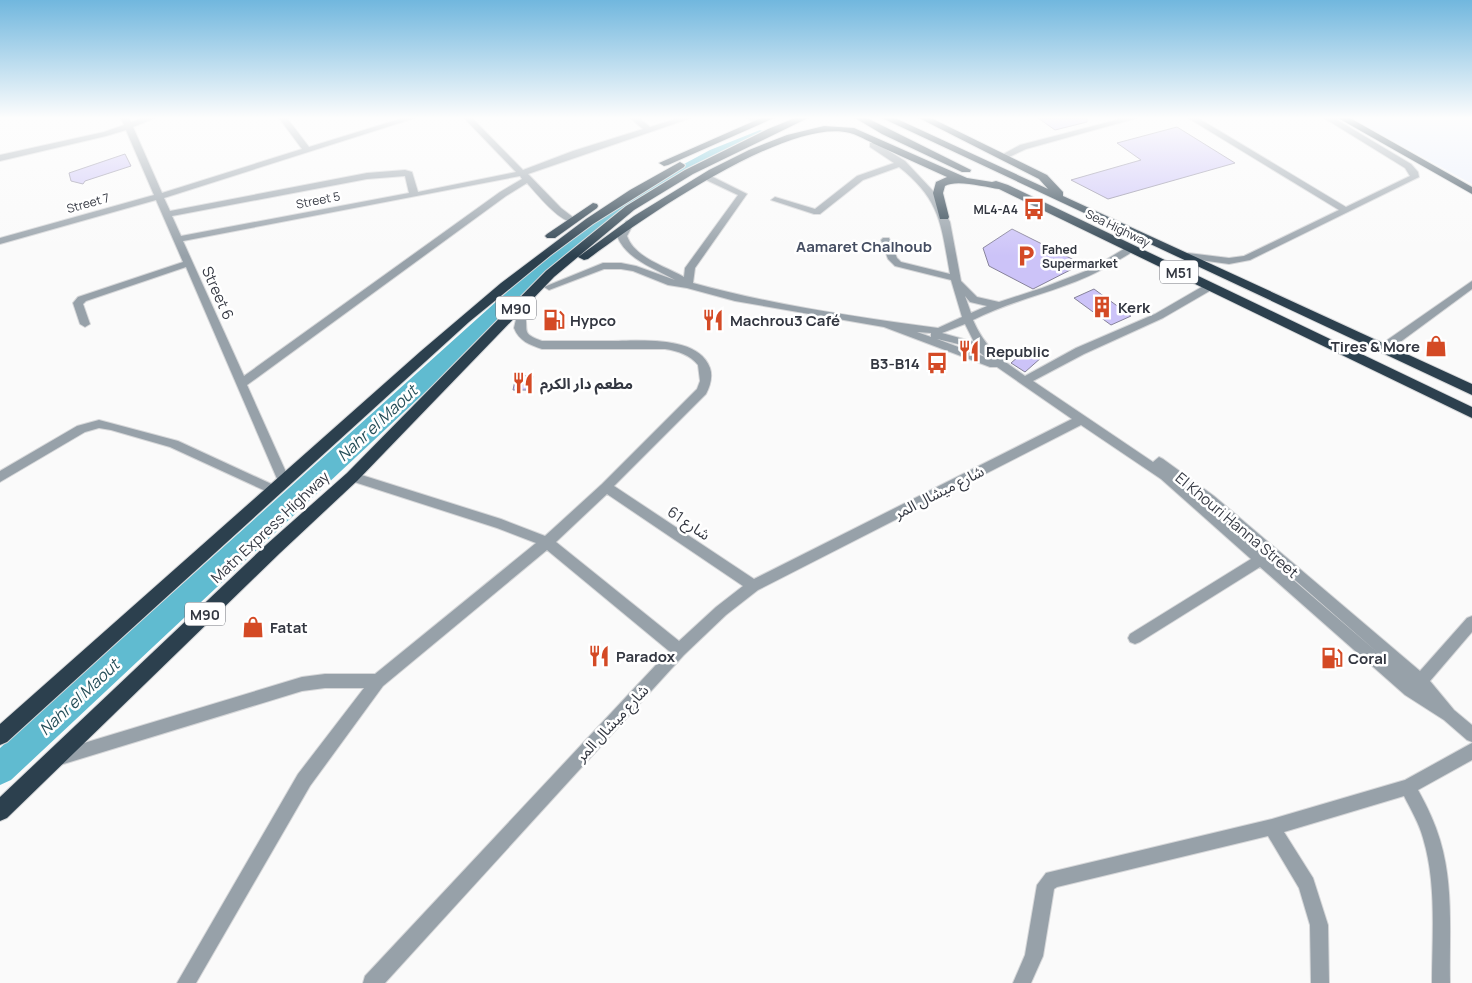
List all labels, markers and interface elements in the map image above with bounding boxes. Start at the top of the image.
street label: Street 5 [294,187,342,213]
street label: Street 7 [65,189,111,217]
bus stop icon: ML4-A4 [1021,196,1047,222]
place label: ML4-A4 [974,201,1018,218]
street label: Sea Highway [1083,205,1154,251]
district label: Aamaret Chalhoub [796,236,932,257]
place label: Fahed Supermarket [1042,241,1118,272]
parking icon: Fahed Supermarket [1013,243,1039,269]
road number: M51 [1160,260,1198,284]
street label: Street 6 [197,263,239,323]
building icon: Kerk [1089,294,1115,320]
road number: M90 [496,296,536,320]
place label: Kerk [1118,297,1151,318]
fuel station icon: Hypco [541,307,567,333]
restaurant icon: Machrou3 Café [700,307,726,333]
place label: Hypco [570,310,616,331]
place label: Machrou3 Café [730,310,840,331]
shop icon: Tires & More [1423,333,1449,359]
place label: Tires & More [1331,336,1420,357]
restaurant icon: Republic [956,338,982,364]
place label: Republic [986,341,1050,362]
bus stop icon: B3-B14 [924,350,950,376]
place label: B3-B14 [870,353,920,374]
restaurant icon: مطعم دار الكرم [510,370,536,396]
place label: مطعم دار الكرم [540,373,633,395]
water label: Nahr el Maout [332,379,423,466]
street label: شارع ميشال المر [890,460,989,526]
street label: Matn Express Highway [206,466,334,588]
street label: El Khouri Hanna Street [1171,467,1303,583]
street label: شارع 61 [662,501,715,547]
road number: M90 [185,602,225,626]
shop icon: Fatat [240,614,266,640]
place label: Fatat [270,617,308,638]
restaurant icon: Paradox [586,643,612,669]
fuel station icon: Coral [1319,645,1345,671]
place label: Paradox [616,646,676,667]
place label: Coral [1348,648,1387,669]
water label: Nahr el Maout [34,653,125,740]
street label: شارع ميشال المر [570,680,655,768]

